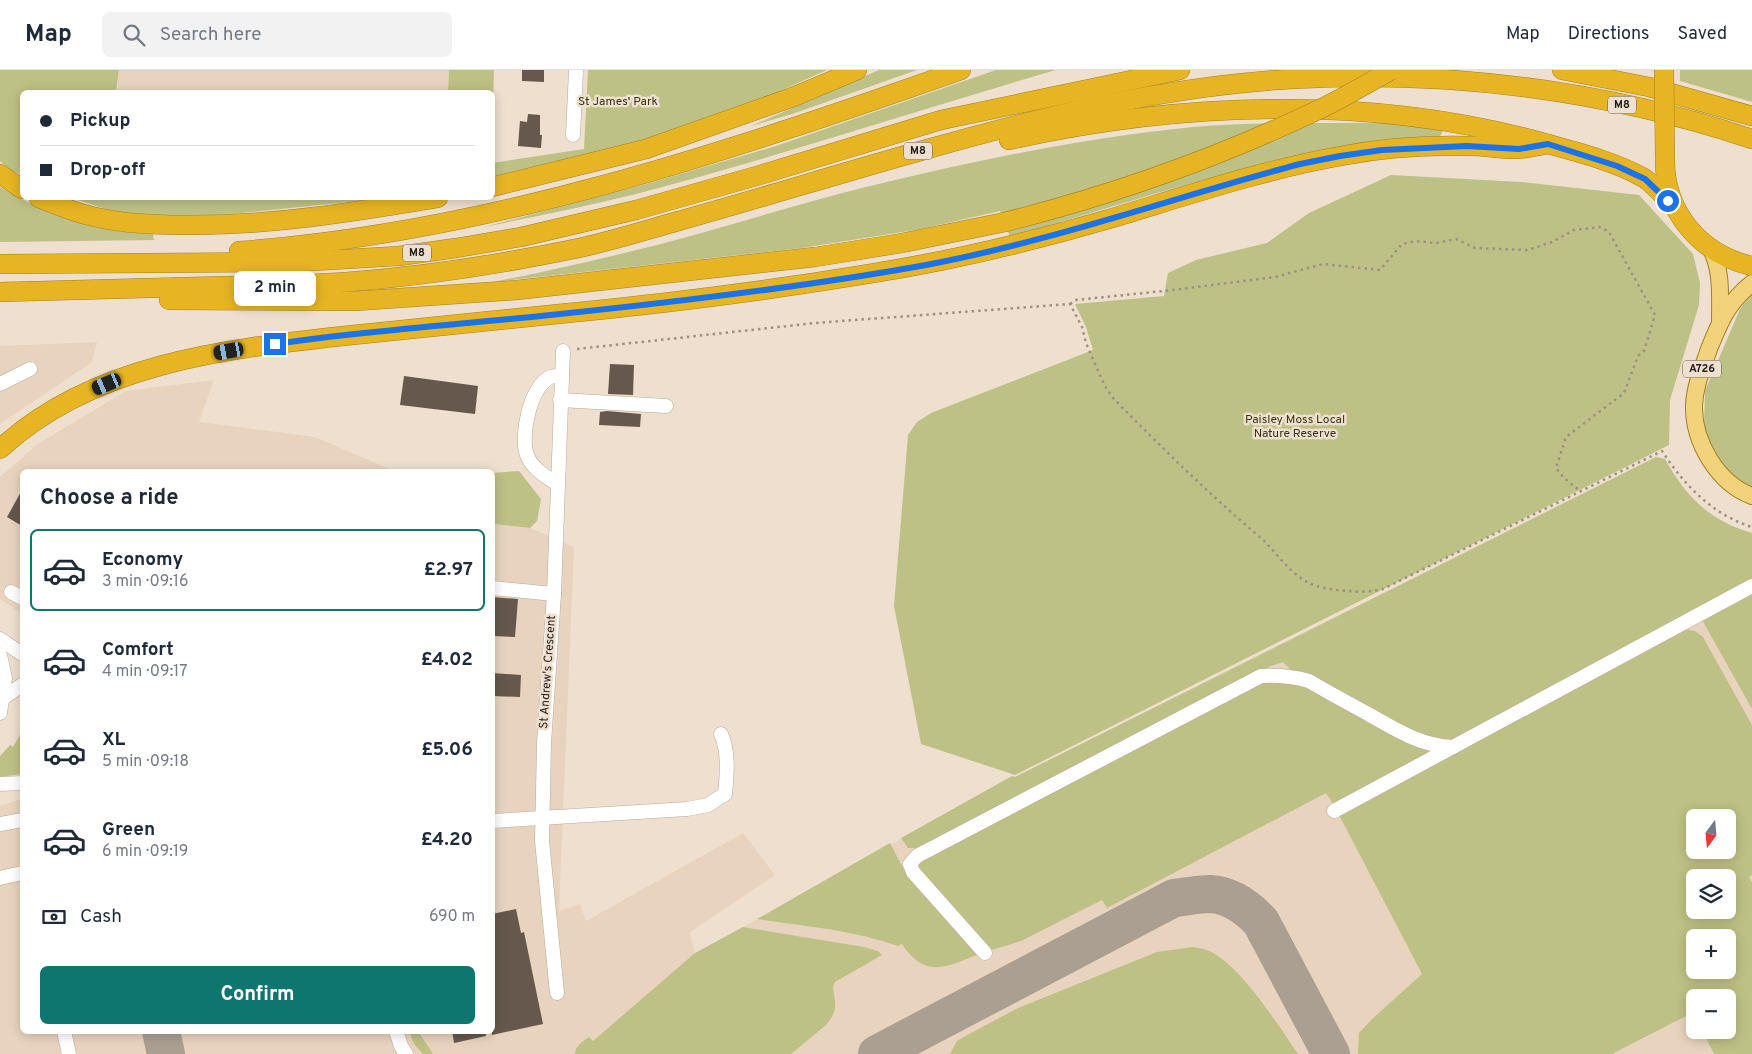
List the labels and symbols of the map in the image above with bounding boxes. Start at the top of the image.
park label: St James' Park [578,94,658,110]
road number: M8 [1608,96,1636,114]
road number: M8 [904,142,932,160]
route start [1657,190,1679,212]
road number: M8 [403,244,431,262]
callout: 2 min [234,272,316,306]
route end [264,333,286,355]
car [212,341,245,361]
road number: A726 [1683,360,1721,378]
car [90,371,123,397]
park label: Paisley Moss Local Nature Reserve [1245,412,1345,442]
street label: St Andrew's Crescent [536,615,560,729]
north arrow [1686,809,1736,859]

